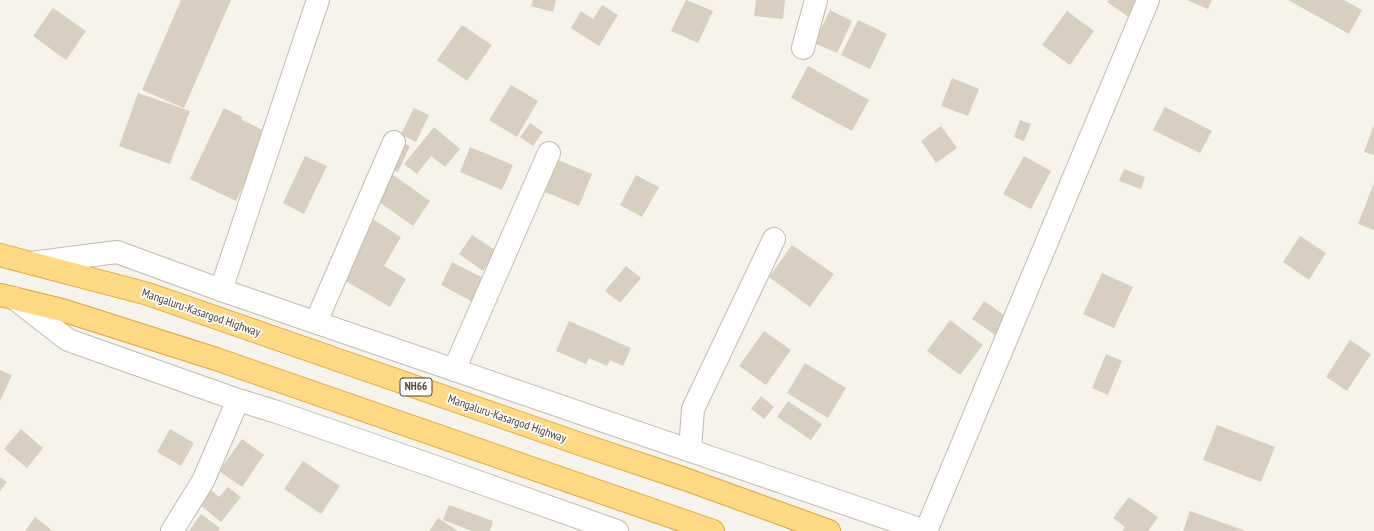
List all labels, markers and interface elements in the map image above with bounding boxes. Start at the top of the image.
street label: Mangaluru-Kasargod Highway [140,286,262,340]
road number: NH66 [400,378,432,396]
street label: Mangaluru-Kasargod Highway [446,392,568,446]

